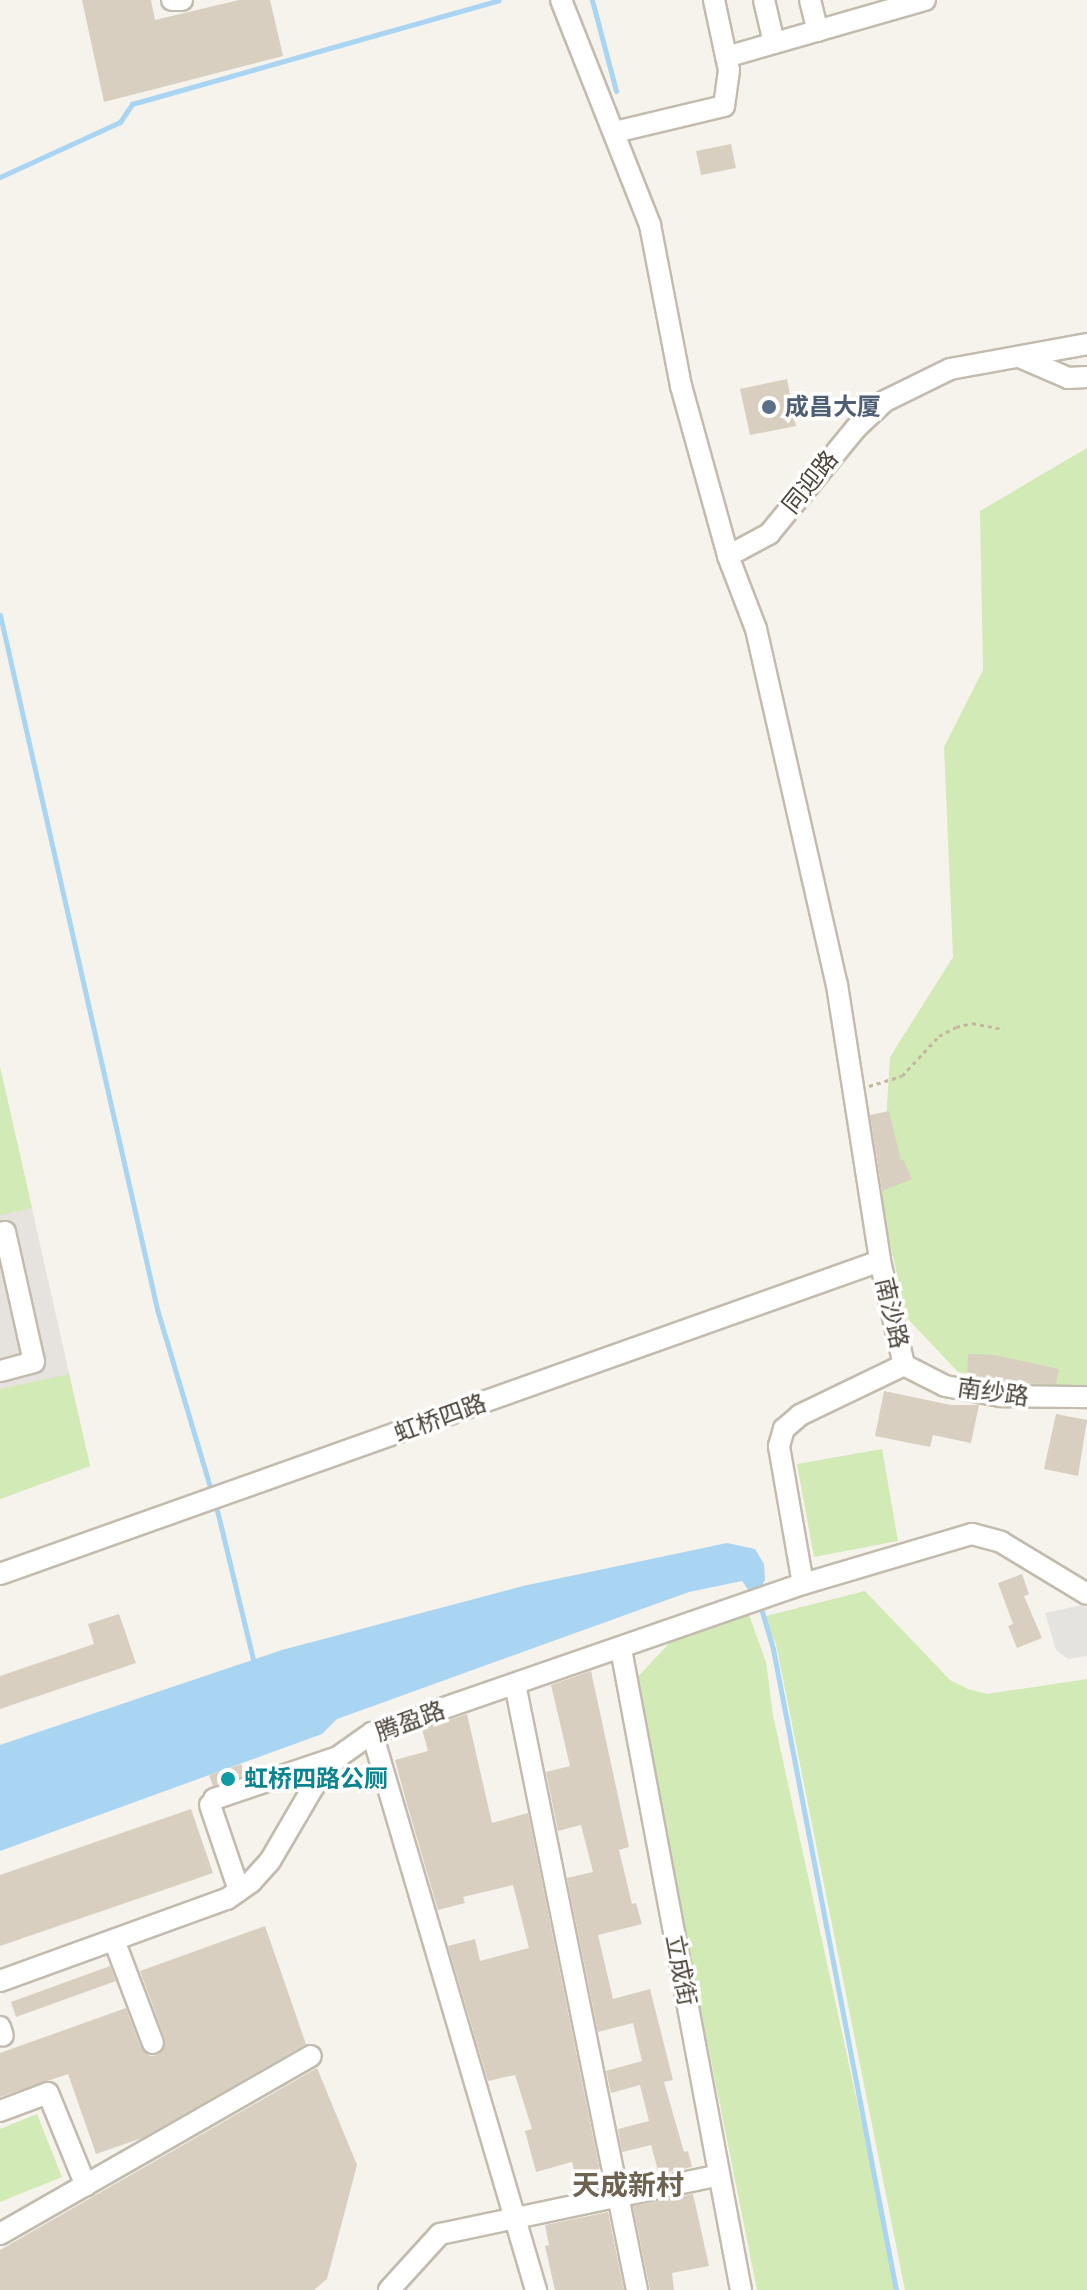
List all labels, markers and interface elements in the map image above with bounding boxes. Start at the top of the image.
place label: 成昌大厦 [785,393,881,421]
marker: 成昌大厦 [760,398,778,416]
street label: 同迎路 [776,445,844,519]
street label: 南沙路 [870,1275,914,1351]
street label: 南纱路 [955,1373,1031,1411]
street label: 虹桥四路 [390,1388,490,1448]
street label: 腾盈路 [371,1695,449,1747]
place label: 虹桥四路公厕 [244,1765,388,1793]
marker: 虹桥四路公厕 [219,1770,237,1788]
street label: 立成街 [660,1932,702,2008]
district label: 天成新村 [572,2168,684,2202]

